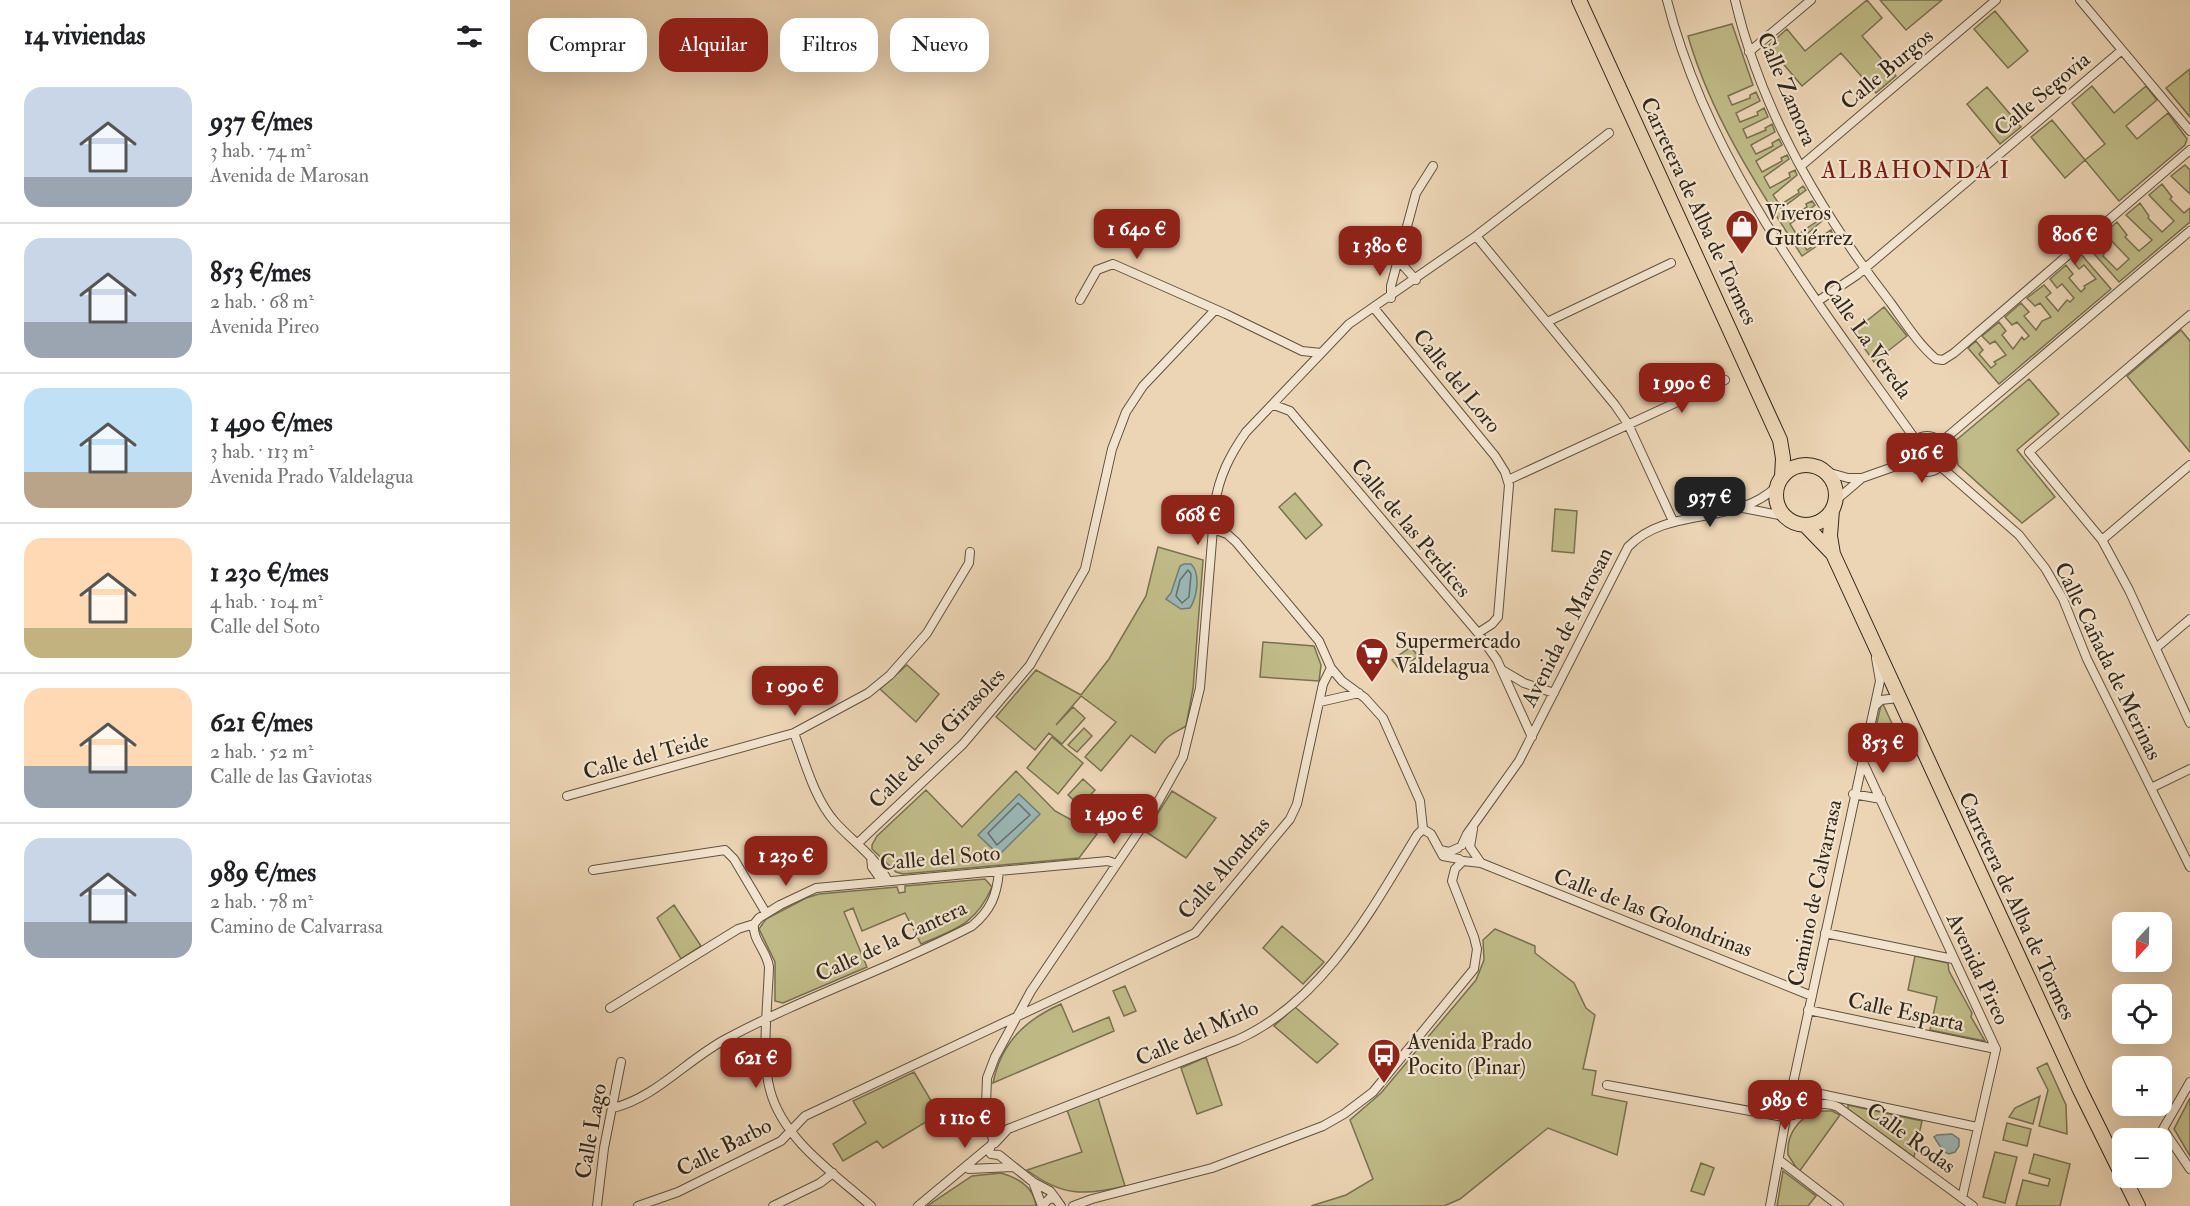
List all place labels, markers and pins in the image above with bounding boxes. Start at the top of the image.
place label: Viveros Gutiérrez [1765,199,1853,252]
shop icon: Viveros Gutiérrez [1724,208,1760,255]
pin: 1 640 € [1082,209,1192,260]
pin: 806 € [2033,215,2117,266]
pin: 1 380 € [1325,226,1435,277]
pin: 1 990 € [1627,363,1737,414]
pin: 916 € [1880,433,1964,484]
pin: 937 € [1668,477,1752,528]
pin: 668 € [1156,495,1240,546]
place label: Supermercado Valdelagua [1395,627,1521,680]
supermarket icon: Supermercado Valdelagua [1354,636,1390,683]
pin: 1 090 € [740,666,850,717]
pin: 853 € [1841,723,1925,774]
pin: 1 490 € [1059,794,1169,845]
pin: 1 230 € [731,836,841,887]
place label: Avenida Prado Pocito (Pinar) [1406,1028,1532,1081]
bus stop icon: Avenida Prado Pocito (Pinar) [1366,1037,1402,1084]
pin: 621 € [714,1038,798,1089]
pin: 989 € [1743,1080,1827,1131]
pin: 1 110 € [910,1098,1020,1149]

